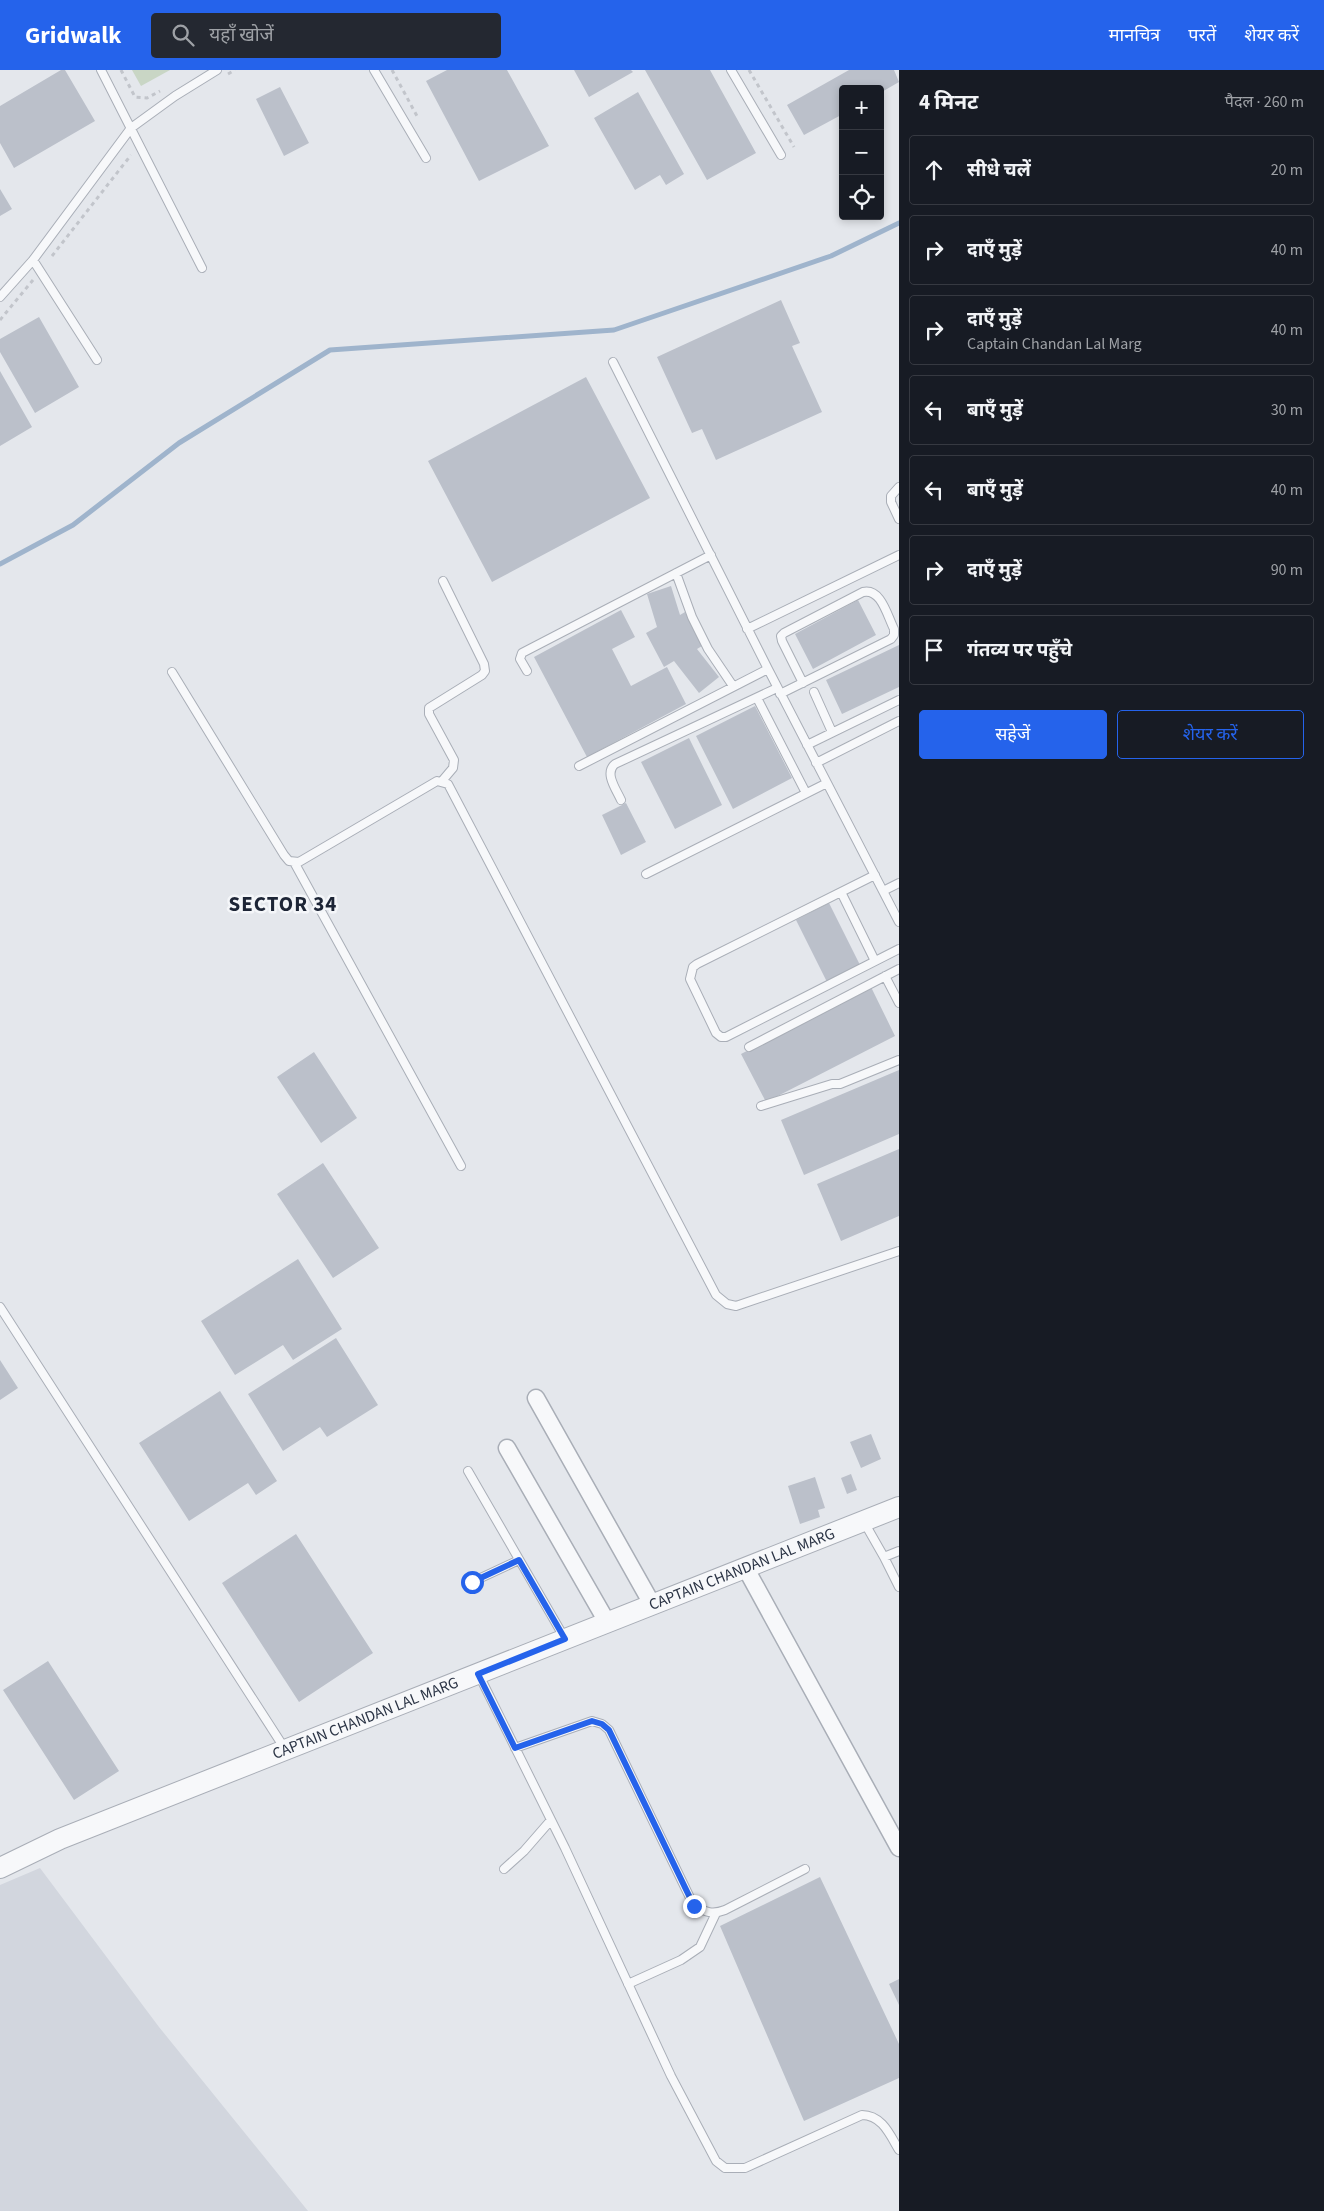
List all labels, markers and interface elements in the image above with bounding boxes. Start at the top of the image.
search box [151,13,501,58]
text: Gridwalk [25,18,121,53]
icon: search [169,21,197,49]
text: यहाँ खोजें [209,22,274,49]
text: मानचित्र [1109,23,1160,48]
text: परतें [1188,23,1216,48]
text: शेयर करें [1244,23,1299,48]
map controls [839,85,884,220]
button: + [839,85,884,130]
text: 4 मिनट [919,87,978,117]
text: पैदल · 260 m [1225,91,1304,113]
button: − [839,130,884,175]
icon: ahead [920,156,948,184]
text: सीधे चलें [967,157,1031,184]
text: 20 m [1271,159,1303,181]
button: locate [839,175,884,220]
icon: right [920,236,948,264]
text: दाएँ मुड़ें [967,237,1022,264]
text: 40 m [1271,239,1303,261]
text: दाएँ मुड़ें [967,306,1022,333]
icon: right [920,316,948,344]
text: 40 m [1271,319,1303,341]
text: Captain Chandan Lal Marg [967,333,1142,355]
icon: left [920,396,948,424]
text: बाएँ मुड़ें [967,397,1023,424]
text: 30 m [1271,399,1303,421]
icon: left [920,476,948,504]
text: बाएँ मुड़ें [967,477,1023,504]
text: 40 m [1271,479,1303,501]
icon: right [920,556,948,584]
text: दाएँ मुड़ें [967,557,1022,584]
text: 90 m [1271,559,1303,581]
icon: arrive [920,636,948,664]
text: गंतव्य पर पहुँचे [967,637,1072,664]
button: सहेजें [919,710,1107,759]
button: शेयर करें [1117,710,1304,759]
district label: SECTOR 34 [229,889,337,919]
street label: CAPTAIN CHANDAN LAL MARG [646,1522,838,1616]
route start [461,1571,484,1594]
street label: CAPTAIN CHANDAN LAL MARG [269,1671,462,1765]
route end [683,1895,706,1918]

